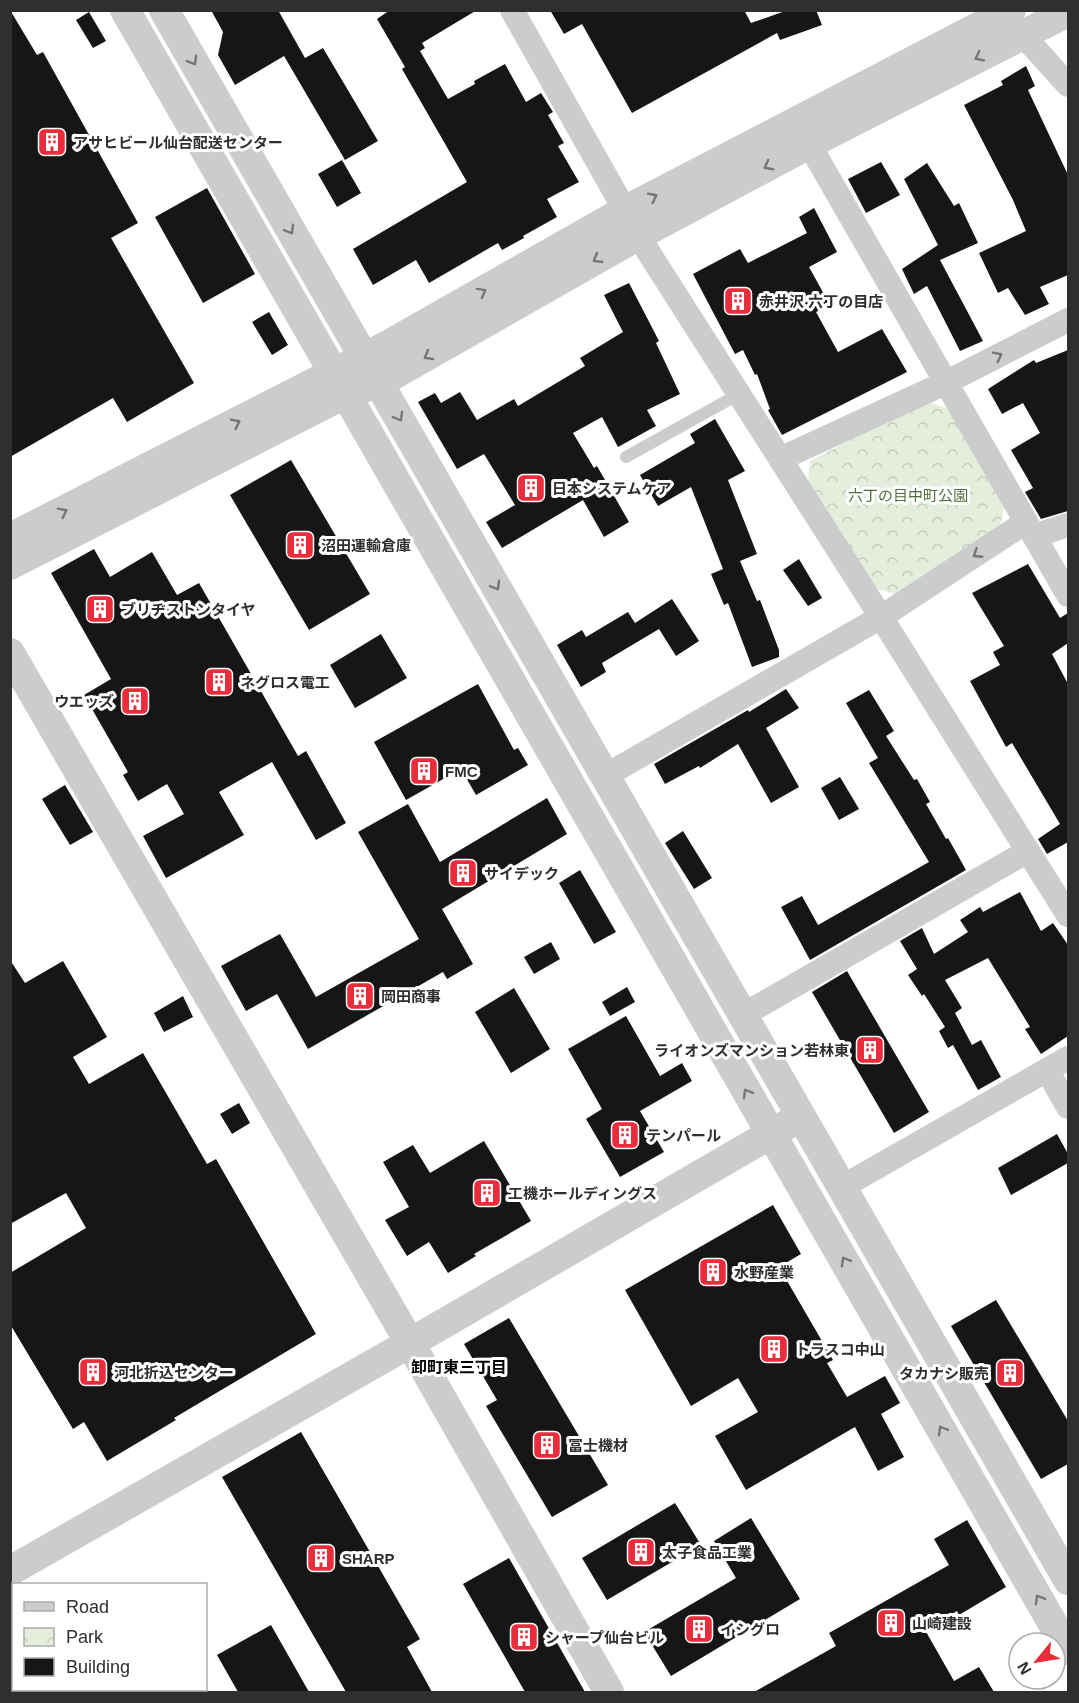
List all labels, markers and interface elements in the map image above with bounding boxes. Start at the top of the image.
one-way arrow [975,50,985,61]
one-way arrow [186,55,197,65]
building icon: アサヒビール仙台配送センター [36,126,68,158]
place label: アサヒビール仙台配送センター [73,134,283,151]
one-way arrow [764,159,775,170]
one-way arrow [646,193,657,204]
one-way arrow [283,224,294,234]
one-way arrow [593,252,603,263]
building icon: 赤井沢 六丁の目店 [722,285,754,317]
one-way arrow [476,288,486,299]
place label: 赤井沢 六丁の目店 [759,293,883,310]
one-way arrow [424,349,434,360]
one-way arrow [991,352,1002,364]
one-way arrow [391,411,403,421]
one-way arrow [230,419,240,430]
building icon: 日本システムケア [515,472,547,504]
place label: 日本システムケア [552,480,672,497]
park label: 六丁の目中町公園 [848,487,968,504]
one-way arrow [56,508,67,519]
building icon: 沼田運輸倉庫 [284,529,316,561]
place label: 沼田運輸倉庫 [321,537,411,554]
one-way arrow [973,547,984,558]
one-way arrow [489,580,500,590]
building icon: ブリヂストンタイヤ [84,593,116,625]
place label: ブリヂストンタイヤ [121,601,256,618]
building icon: ネグロス電工 [203,666,235,698]
place label: ネグロス電工 [240,674,330,691]
building icon: ウエッズ [119,685,151,717]
place label: ウエッズ [54,693,114,710]
building icon: FMC [408,755,440,787]
place label: FMC [445,763,478,780]
building icon: サイデック [447,857,479,889]
place label: サイデック [484,865,559,882]
building icon: 岡田商事 [344,980,376,1012]
place label: 岡田商事 [381,988,441,1005]
building icon: ライオンズマンション若林東 [854,1034,886,1066]
place label: ライオンズマンション若林東 [654,1042,849,1059]
one-way arrow [743,1088,754,1099]
building icon: テンパール [609,1119,641,1151]
place label: テンパール [646,1127,721,1144]
building icon: 工機ホールディングス [471,1177,503,1209]
place label: 工機ホールディングス [508,1185,657,1202]
building icon: 水野産業 [697,1256,729,1288]
one-way arrow [841,1257,853,1267]
place label: 水野産業 [734,1264,794,1281]
building icon: トラスコ中山 [758,1333,790,1365]
place label: トラスコ中山 [795,1341,885,1358]
building icon: 河北折込センター [77,1356,109,1388]
building icon: タカナシ販売 [994,1357,1026,1389]
district label: 卸町東三丁目 [411,1359,507,1376]
place label: 河北折込センター [114,1364,234,1381]
place label: タカナシ販売 [899,1365,989,1382]
one-way arrow [938,1426,950,1436]
building icon: 冨士機材 [531,1429,563,1461]
place label: 冨士機材 [568,1437,628,1454]
building icon: 太子食品工業 [625,1536,657,1568]
building icon: SHARP [305,1542,337,1574]
place label: 太子食品工業 [662,1544,752,1561]
place label: SHARP [342,1550,395,1567]
legend [12,1583,207,1691]
one-way arrow [1035,1595,1047,1605]
text: Road [66,1597,109,1617]
building icon: 山崎建設 [875,1607,907,1639]
building icon: イシグロ [683,1613,715,1645]
place label: 山崎建設 [912,1615,972,1632]
building icon: シャープ仙台ビル [508,1621,540,1653]
place label: イシグロ [720,1621,780,1638]
text: Park [66,1627,104,1647]
place label: シャープ仙台ビル [545,1629,664,1646]
north arrow [1007,1631,1067,1691]
text: Building [66,1657,130,1677]
text: N [1014,1659,1035,1678]

